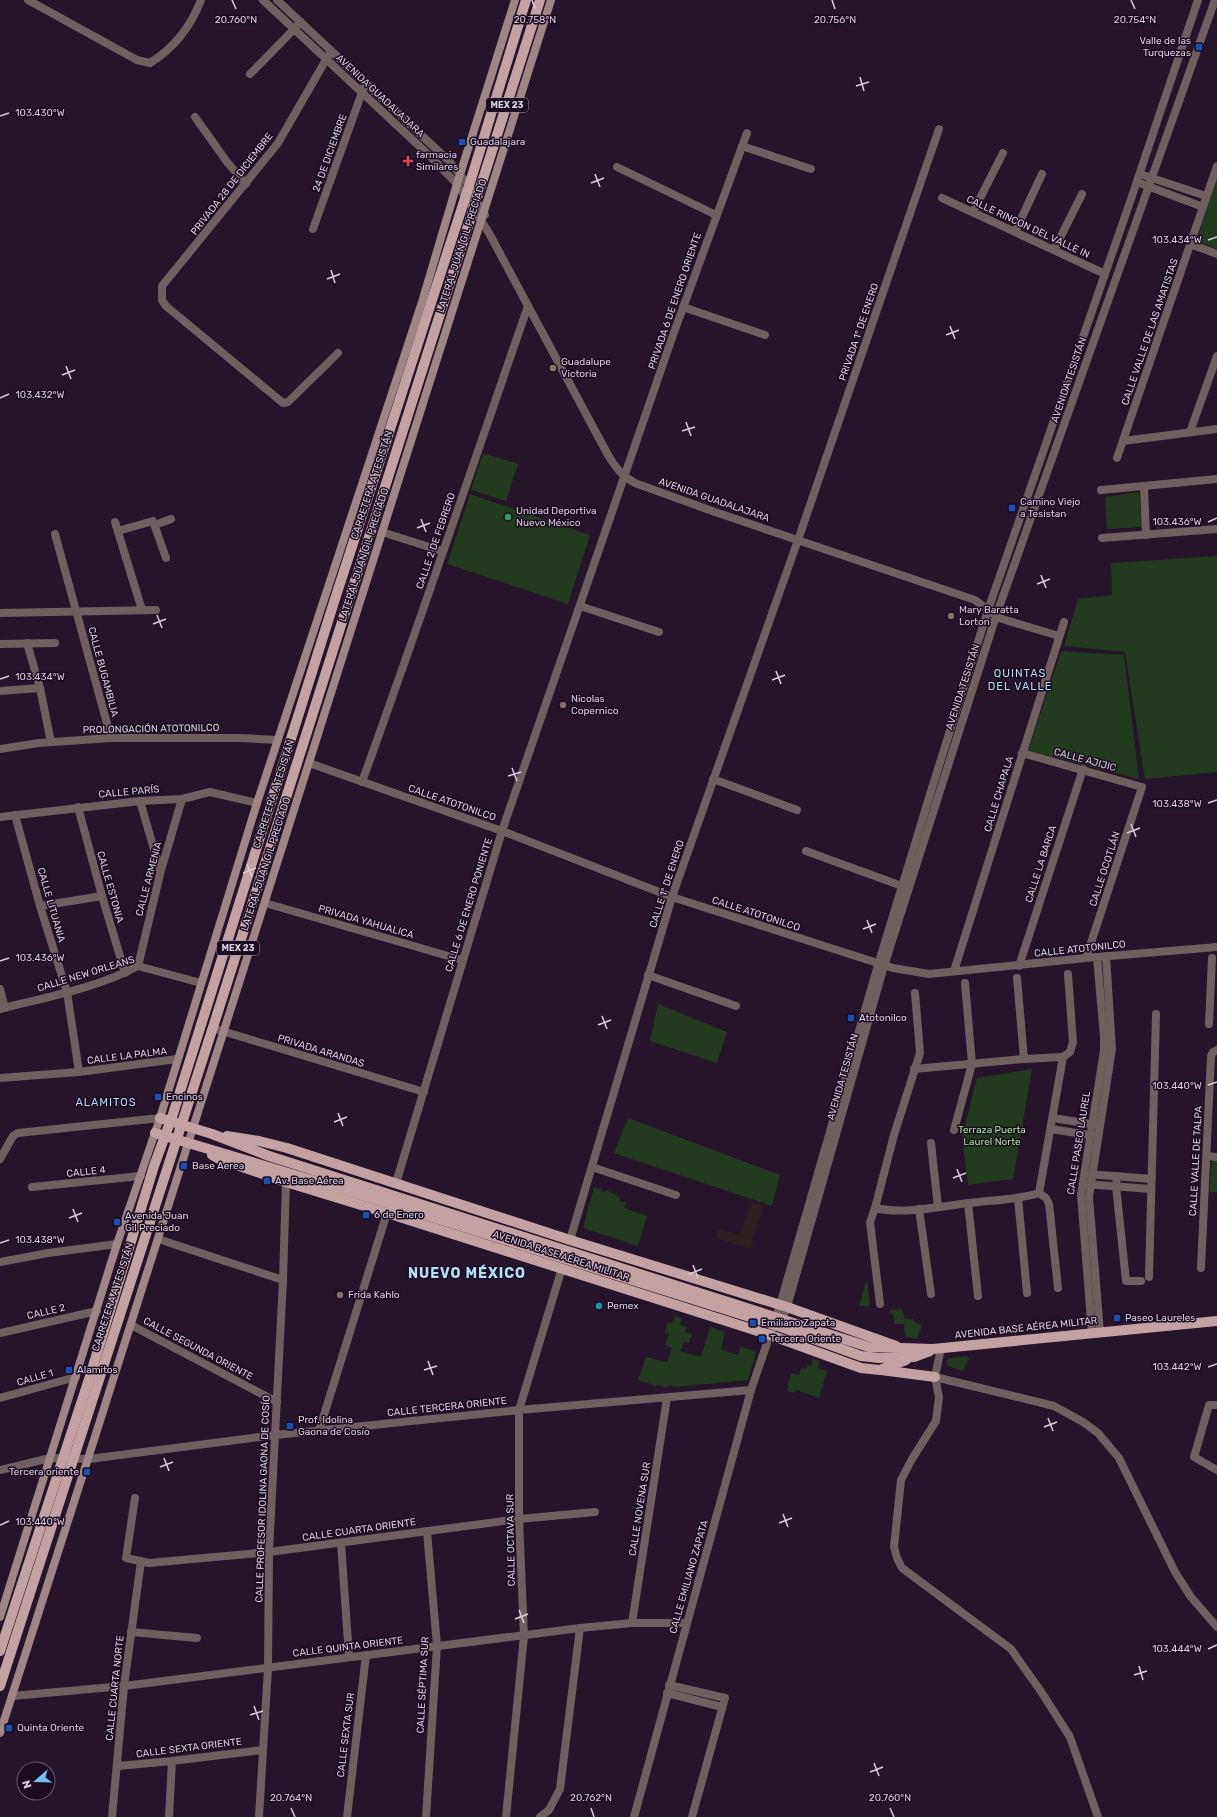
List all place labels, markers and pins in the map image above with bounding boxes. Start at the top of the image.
place label: Valle de las Turquezas [1140,35,1191,59]
marker: Valle de las Turquezas [1194,42,1204,52]
place label: Guadalajara [470,136,525,148]
marker: Guadalajara [457,137,467,147]
place label: farmacia Similares [416,149,458,173]
marker: farmacia Similares [403,156,413,166]
place label: Guadalupe Victoria [561,356,611,380]
marker: Guadalupe Victoria [548,363,558,373]
place label: Camino Viejo a Tesistan [1020,496,1081,520]
marker: Camino Viejo a Tesistan [1007,503,1017,513]
place label: Unidad Deportiva Nuevo México [516,505,597,529]
marker: Unidad Deportiva Nuevo México [503,512,513,522]
place label: Mary Baratta Lorton [959,604,1019,628]
marker: Mary Baratta Lorton [946,611,956,621]
place label: Nicolas Copernico [571,693,619,717]
marker: Nicolas Copernico [558,700,568,710]
place label: Atotonilco [859,1012,907,1024]
marker: Atotonilco [846,1013,856,1023]
place label: Encinos [166,1091,203,1103]
marker: Encinos [153,1092,163,1102]
place label: Base Aerea [192,1160,244,1172]
marker: Base Aerea [179,1161,189,1171]
place label: Av. Base Aérea [275,1175,344,1187]
marker: Av. Base Aérea [262,1176,272,1186]
place label: 6 de Enero [374,1209,424,1221]
place label: Avenida Juan Gil Preciado [125,1210,189,1234]
marker: 6 de Enero [361,1210,371,1220]
marker: Avenida Juan Gil Preciado [112,1217,122,1227]
place label: Frida Kahlo [348,1289,400,1301]
marker: Frida Kahlo [335,1290,345,1300]
place label: Pemex [607,1300,639,1312]
marker: Pemex [594,1301,604,1311]
place label: Paseo Laureles [1125,1312,1195,1324]
marker: Paseo Laureles [1112,1313,1122,1323]
place label: Emiliano Zapata [761,1317,835,1329]
marker: Emiliano Zapata [748,1318,758,1328]
place label: Tercera Oriente [770,1333,841,1345]
marker: Tercera Oriente [757,1334,767,1344]
place label: Alamitos [77,1364,118,1376]
marker: Alamitos [64,1365,74,1375]
place label: Prof. Idolina Gaona de Cosío [298,1414,370,1438]
marker: Prof. Idolina Gaona de Cosío [285,1421,295,1431]
place label: Tercera oriente [9,1466,79,1478]
marker: Tercera oriente [82,1467,92,1477]
place label: Quinta Oriente [17,1722,85,1734]
marker: Quinta Oriente [4,1723,14,1733]

